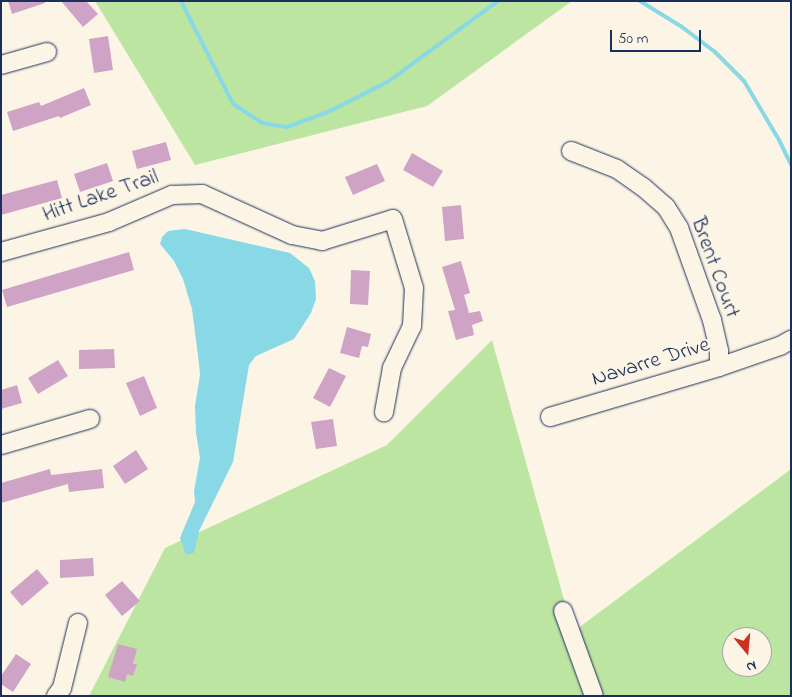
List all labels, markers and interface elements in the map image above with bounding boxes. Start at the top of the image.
scale bar [612,20,703,52]
text: 50 m [618,28,648,50]
street label: Hitt Lake Trail [39,165,163,229]
street label: Brent Court [684,214,744,322]
street label: Navarre Drive [589,333,713,393]
north arrow [722,627,772,677]
text: N [744,654,759,677]

